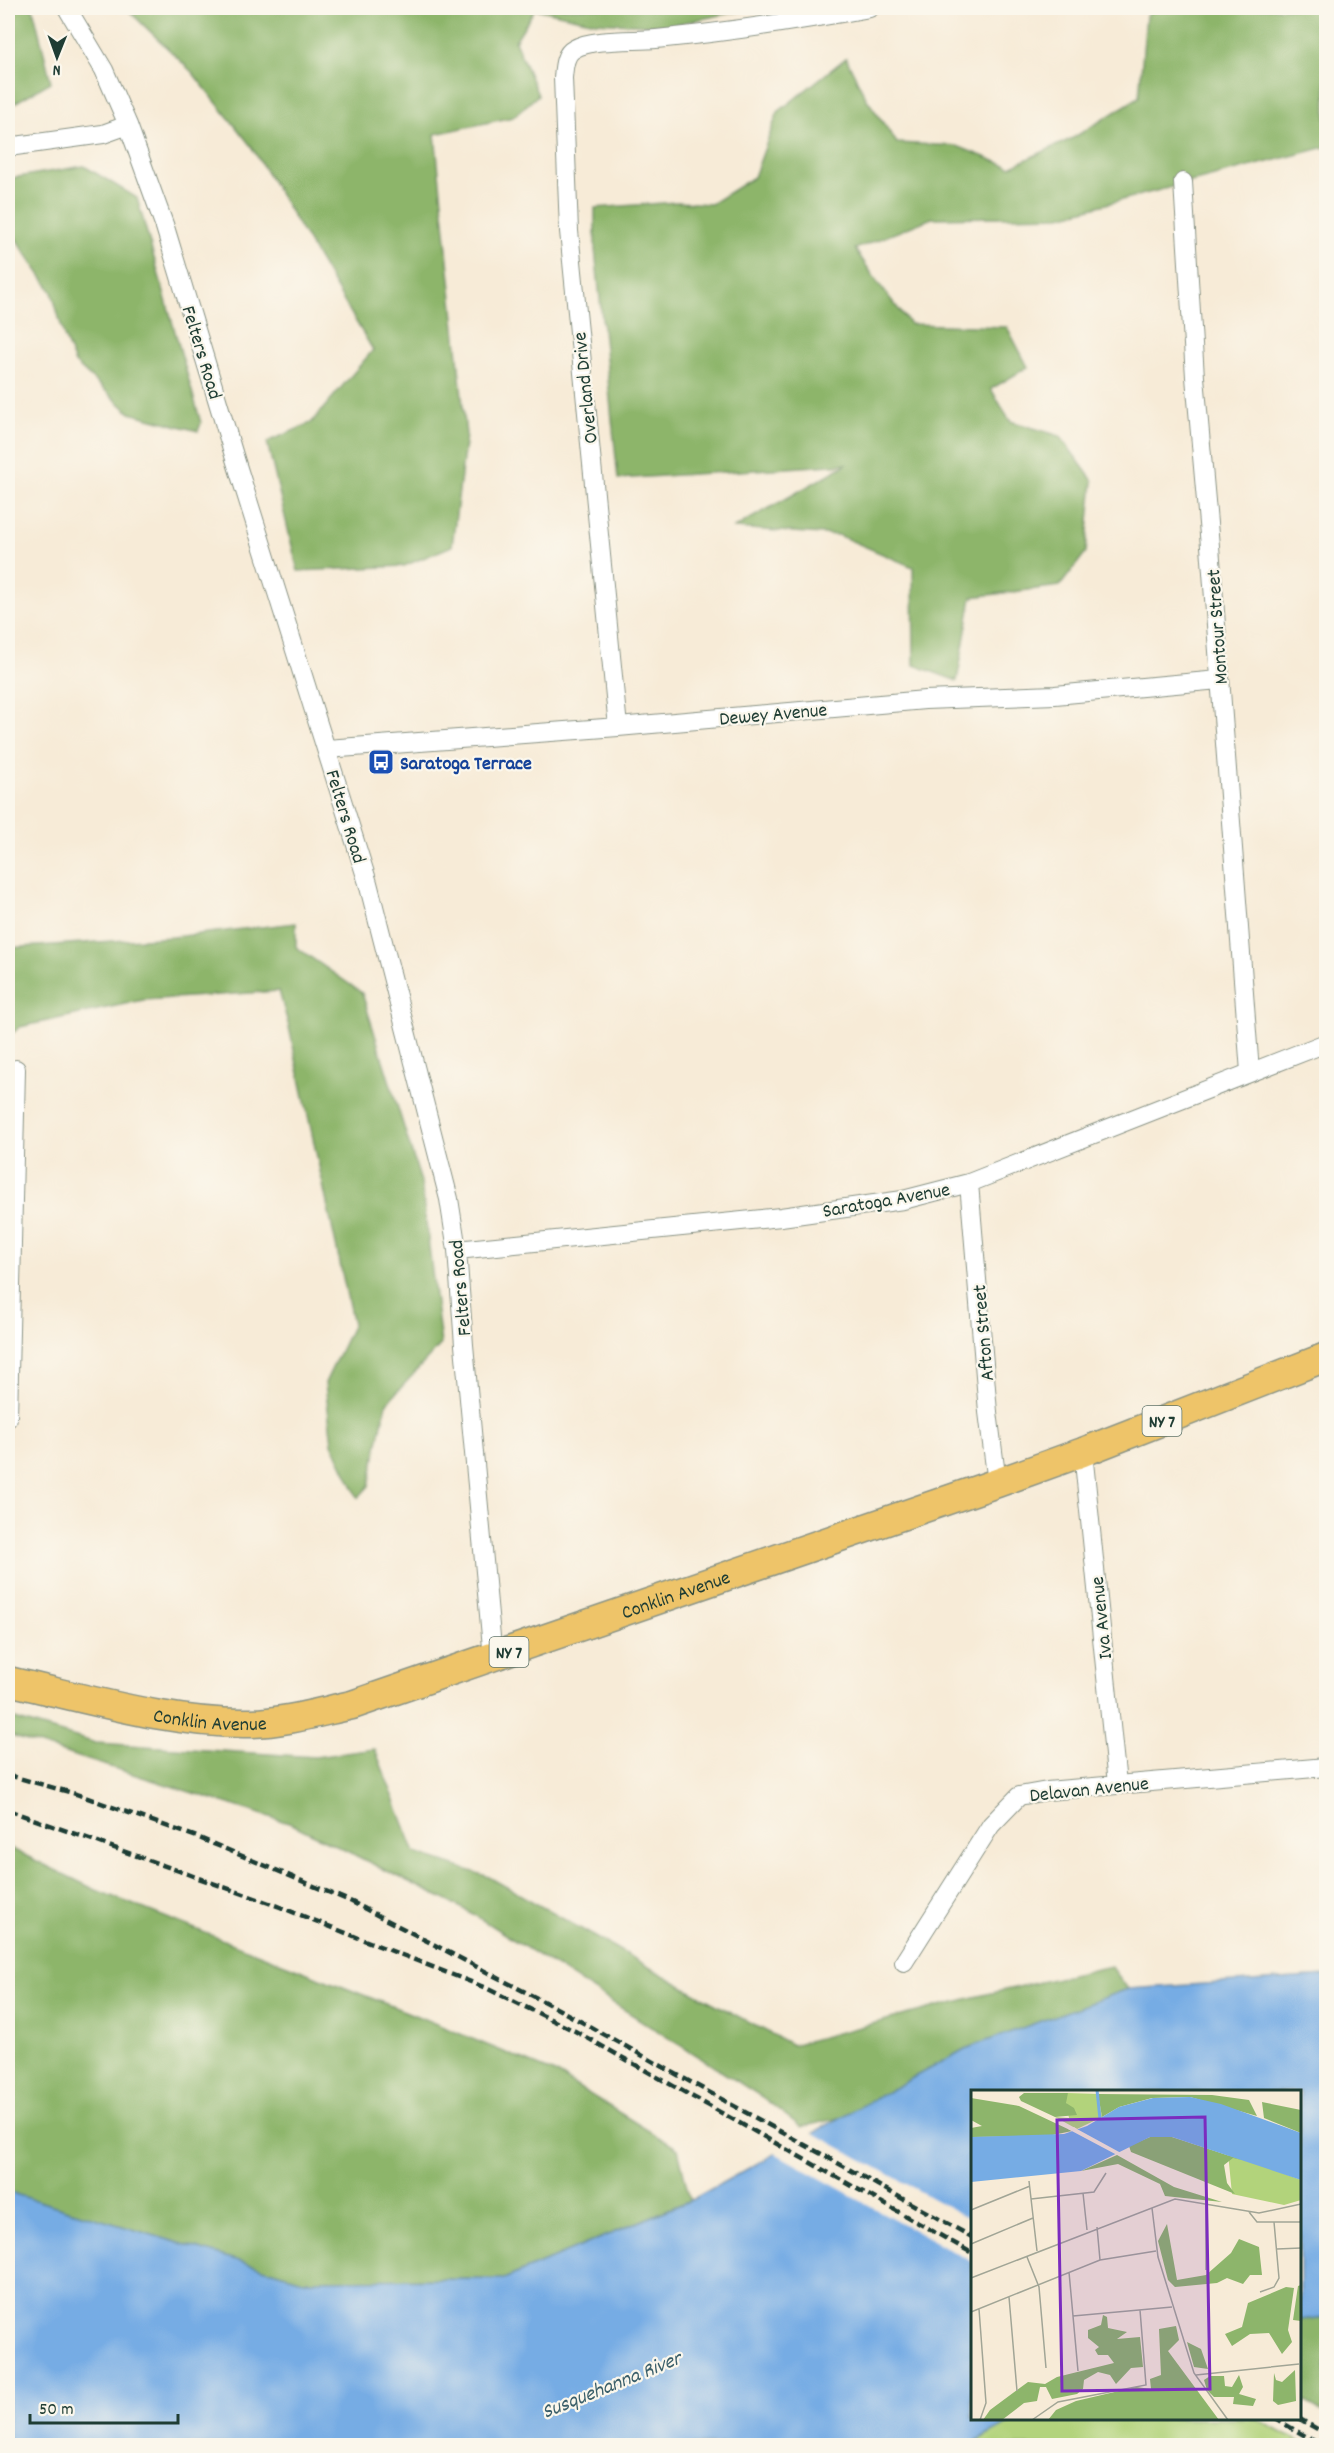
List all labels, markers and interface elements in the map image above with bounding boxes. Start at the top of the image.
north arrow [27,27,87,87]
text: N [53,58,61,81]
street label: Felters Road [173,303,228,403]
street label: Overland Drive [567,330,607,445]
street label: Montour Street [1201,568,1237,685]
street label: Dewey Avenue [718,697,829,735]
bus stop icon: Saratoga Terrace [366,747,396,777]
place label: Saratoga Terrace [400,751,532,779]
street label: Felters Road [317,767,372,867]
street label: Saratoga Avenue [821,1177,953,1227]
street label: Felters Road [444,1238,480,1337]
street label: Afton Street [967,1283,1003,1382]
road number: NY 7 [1142,1406,1182,1436]
street label: Conklin Avenue [618,1565,735,1628]
street label: Iva Avenue [1085,1575,1121,1661]
road number: NY 7 [490,1637,528,1667]
street label: Conklin Avenue [151,1703,268,1740]
street label: Delavan Avenue [1028,1771,1150,1811]
inset map [971,2090,1301,2420]
water label: Susquehanna River [538,2344,688,2428]
scale bar [30,2387,178,2425]
text: 50 m [39,2398,74,2423]

